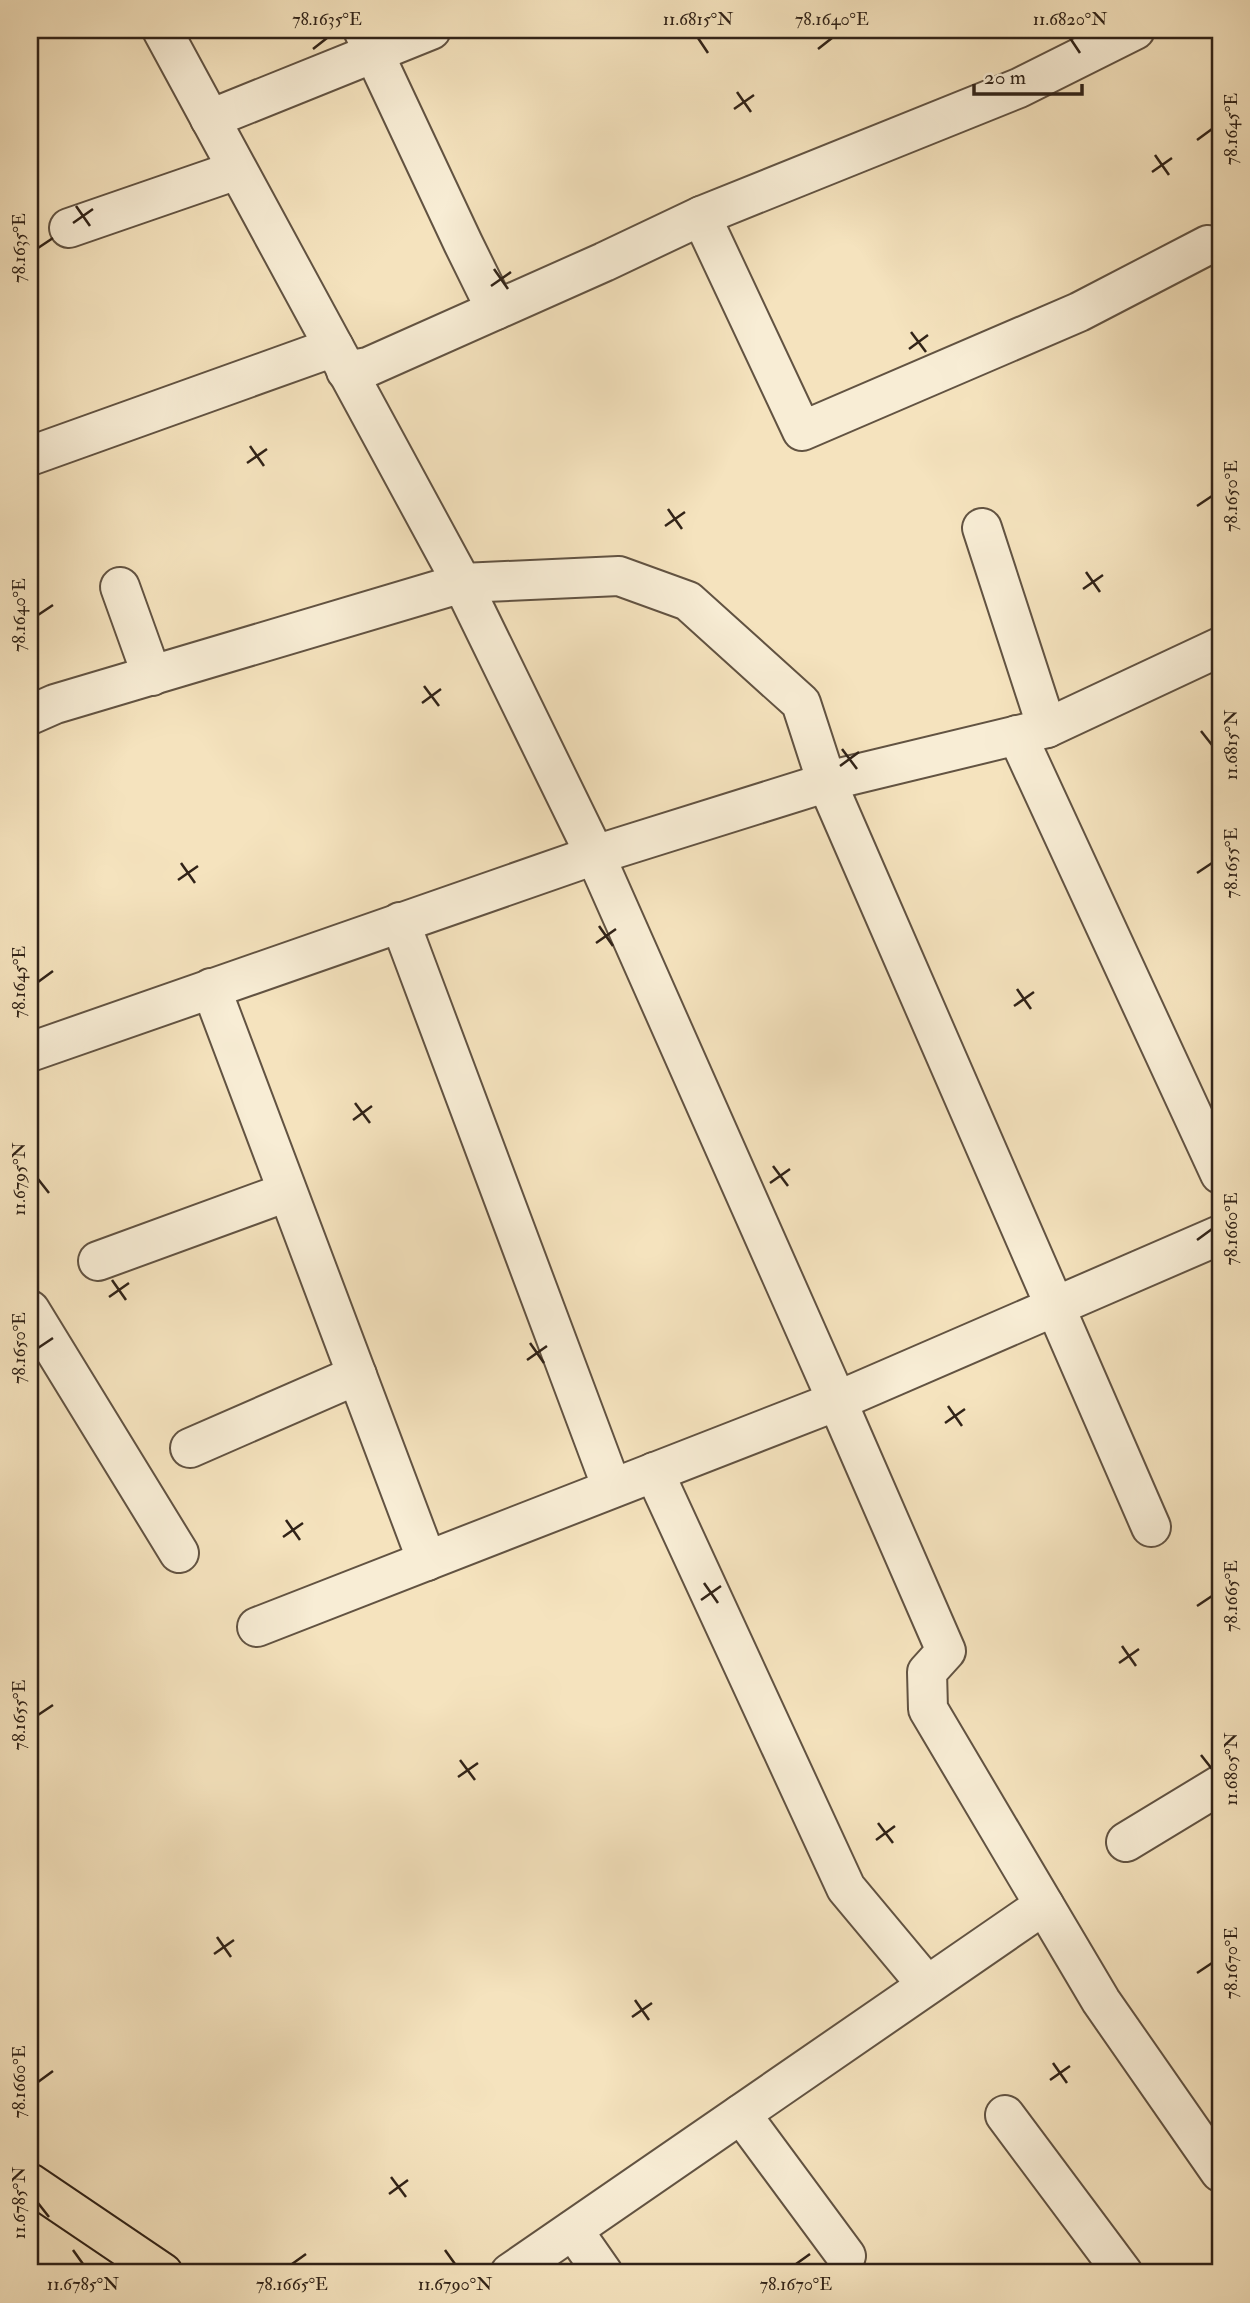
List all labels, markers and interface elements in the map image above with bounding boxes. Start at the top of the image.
text: 78.1635°E [292,8,362,31]
text: 11.6815°N [663,8,733,31]
text: 78.1640°E [795,8,869,31]
text: 11.6820°N [1033,8,1107,31]
scale bar [974,52,1082,96]
text: 20 m [984,64,1026,91]
text: 78.1645°E [1220,93,1243,165]
text: 78.1635°E [8,213,31,283]
text: 78.1650°E [1220,460,1243,532]
text: 78.1640°E [8,578,31,652]
text: 11.6815°N [1220,710,1243,780]
text: 78.1655°E [1220,828,1243,898]
text: 78.1645°E [8,946,31,1018]
text: 11.6795°N [8,1142,31,1216]
text: 78.1660°E [1220,1192,1243,1266]
text: 78.1650°E [8,1312,31,1384]
text: 78.1665°E [1220,1560,1243,1632]
text: 78.1655°E [8,1680,31,1750]
text: 11.6805°N [1220,1732,1243,1806]
text: 78.1670°E [1220,1927,1243,1999]
text: 78.1660°E [8,2045,31,2119]
text: 11.6785°N [8,2167,31,2239]
text: 11.6785°N [47,2273,119,2296]
text: 78.1665°E [256,2273,328,2296]
text: 11.6790°N [418,2273,492,2296]
text: 78.1670°E [760,2273,832,2296]

